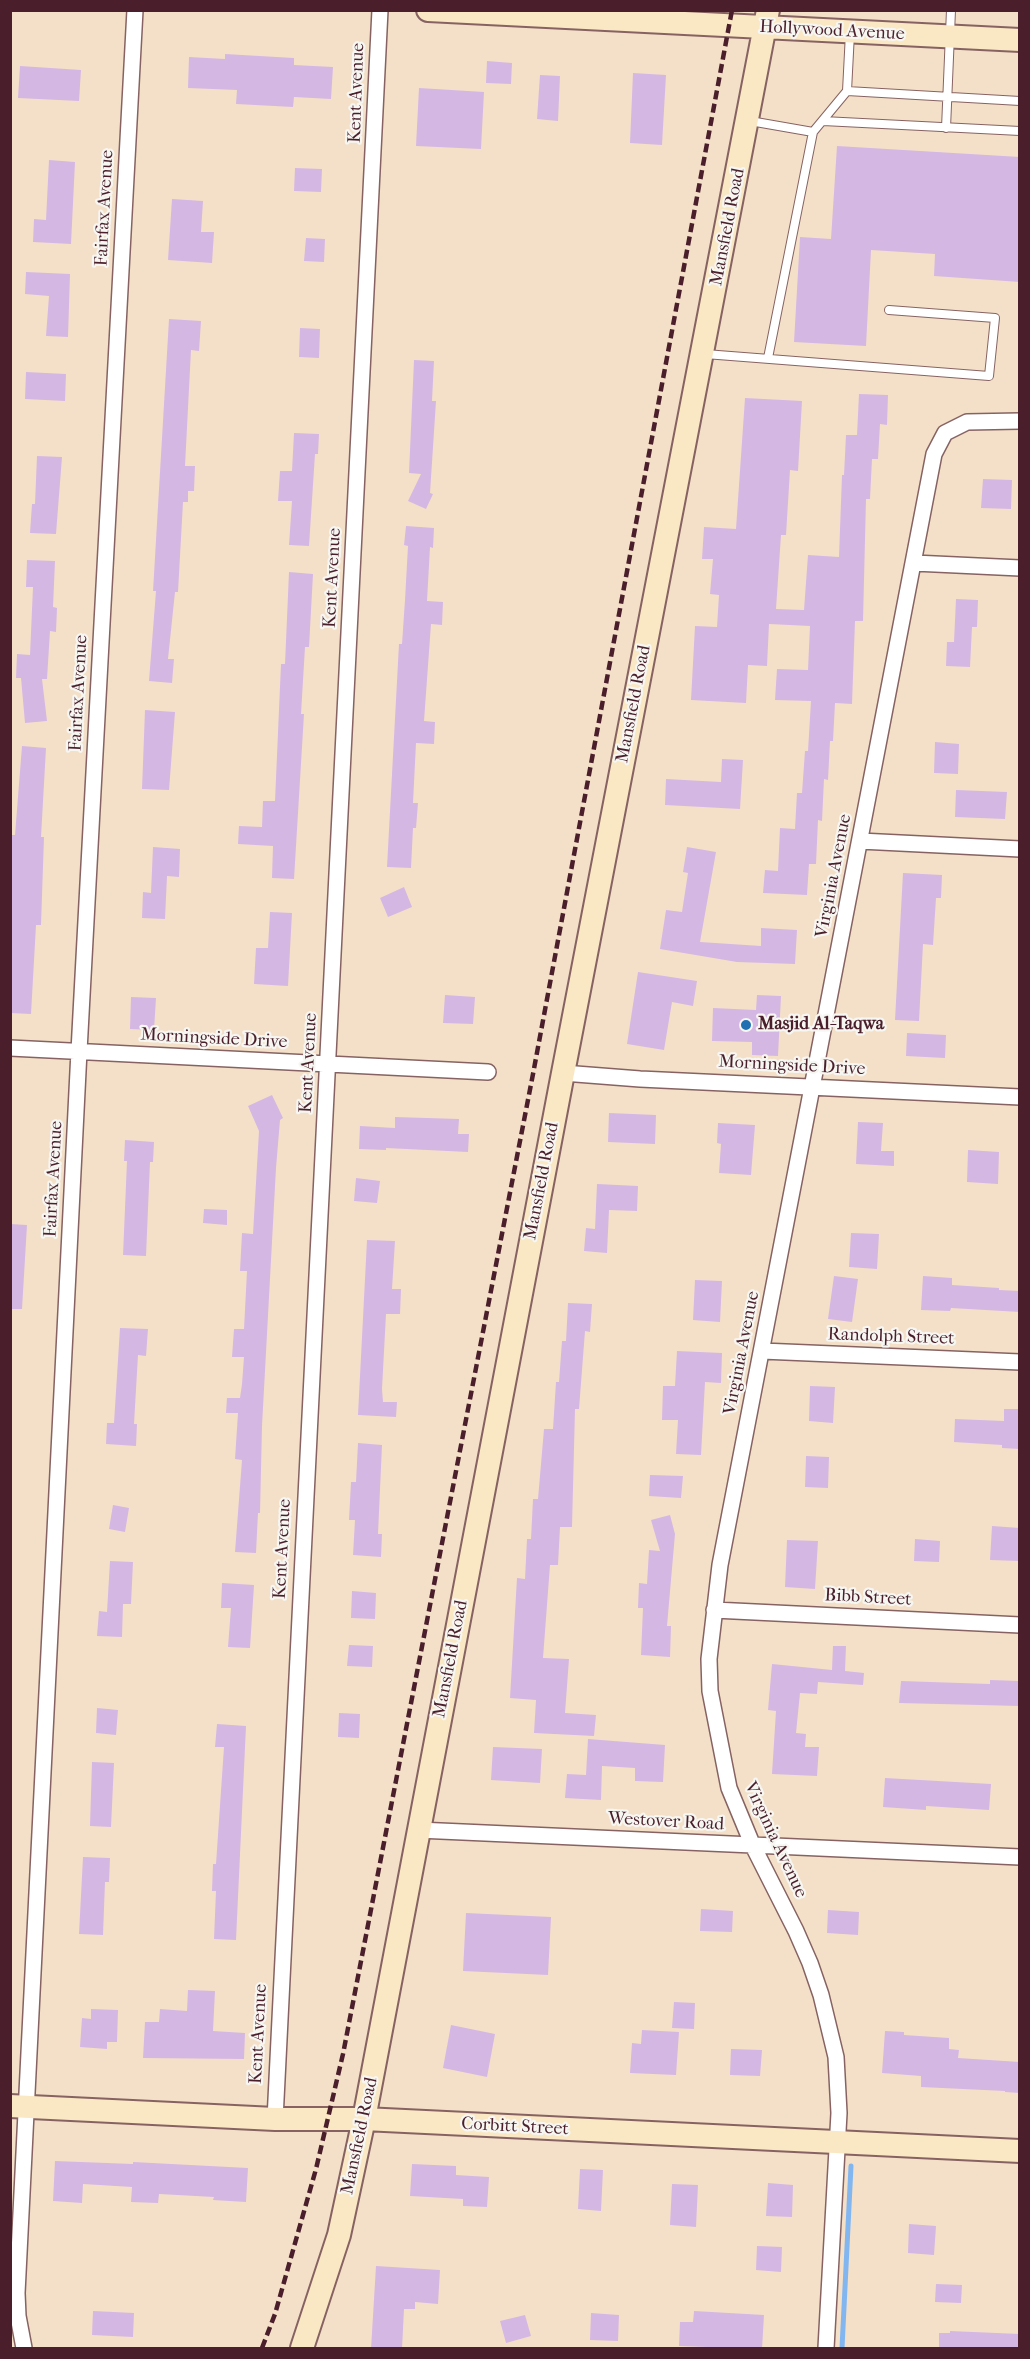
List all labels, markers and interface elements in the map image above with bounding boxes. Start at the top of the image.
street label: Hollywood Avenue [759,16,905,46]
street label: Kent Avenue [344,42,370,144]
street label: Fairfax Avenue [91,149,119,267]
street label: Mansfield Road [706,166,750,288]
street label: Kent Avenue [320,527,346,629]
street label: Fairfax Avenue [65,634,93,752]
street label: Mansfield Road [612,643,656,765]
street label: Virginia Avenue [811,812,857,940]
street label: Kent Avenue [296,1012,322,1114]
place label: Masjid Al-Taqwa [758,1014,884,1036]
marker: Masjid Al-Taqwa [739,1018,753,1032]
street label: Morningside Drive [140,1024,288,1054]
street label: Morningside Drive [718,1051,866,1081]
street label: Fairfax Avenue [40,1120,68,1238]
street label: Mansfield Road [520,1120,564,1242]
street label: Virginia Avenue [719,1289,765,1417]
street label: Randolph Street [827,1324,955,1350]
street label: Kent Avenue [270,1498,296,1600]
street label: Bibb Street [824,1585,912,1611]
street label: Mansfield Road [429,1598,473,1720]
street label: Virginia Avenue [739,1778,811,1902]
street label: Westover Road [607,1808,725,1836]
street label: Kent Avenue [246,1983,272,2085]
street label: Mansfield Road [337,2075,383,2197]
street label: Corbitt Street [461,2113,569,2141]

